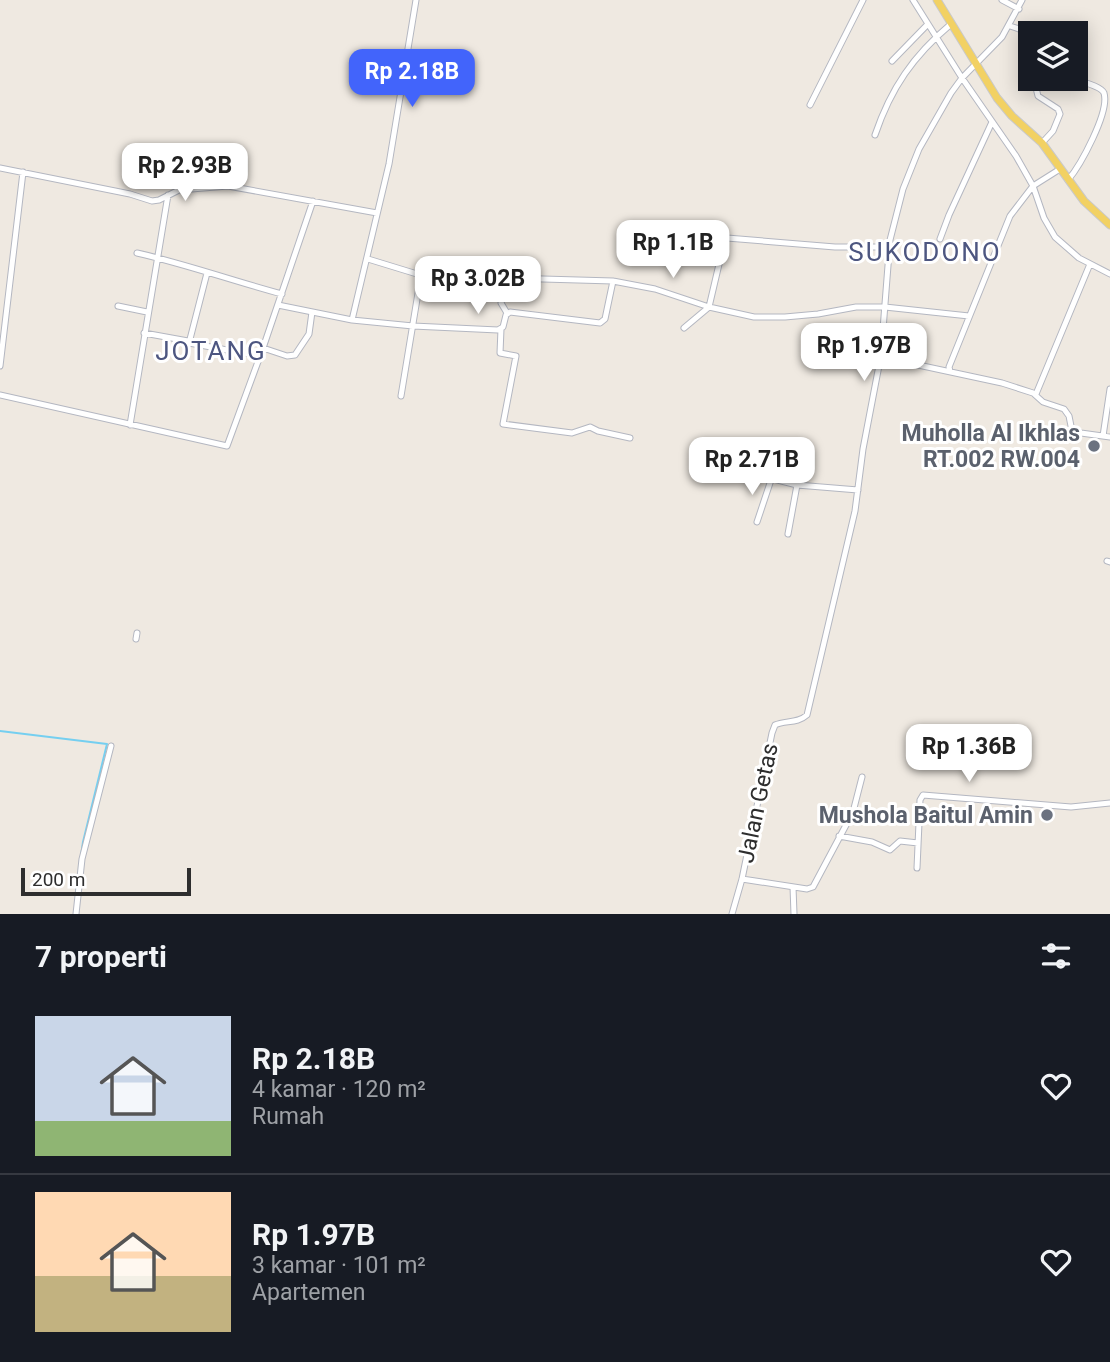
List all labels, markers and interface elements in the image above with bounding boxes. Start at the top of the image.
map controls [1018,21,1088,91]
button: layers [1018,21,1088,91]
pin: Rp 2.18B [340,50,484,109]
text: Rp 2.18B [365,58,459,85]
pin: Rp 2.93B [113,144,257,203]
text: Rp 2.93B [138,152,232,179]
pin: Rp 1.1B [608,220,738,280]
text: Rp 1.1B [632,229,714,256]
district label: SUKODONO [848,237,1002,267]
pin: Rp 3.02B [406,256,550,316]
text: Rp 3.02B [431,265,525,292]
pin: Rp 1.97B [792,324,936,383]
text: Rp 1.97B [817,332,911,359]
district label: JOTANG [155,336,267,366]
place label: Muholla Al Ikhlas RT.002 RW.004 [902,420,1080,473]
pin: Rp 2.71B [680,438,824,497]
marker: Muholla Al Ikhlas RT.002 RW.004 [1086,438,1102,454]
text: Rp 2.71B [705,446,799,473]
pin: Rp 1.36B [897,724,1041,784]
text: Rp 1.36B [922,733,1016,760]
street label: Jalan Getas [732,741,784,865]
place label: Mushola Baitul Amin [819,802,1033,829]
marker: Mushola Baitul Amin [1039,807,1055,823]
scale bar [21,865,191,897]
text: 200 m [32,868,85,891]
icon: filters [1037,937,1075,975]
text: 7 properti [35,939,167,974]
text: Rp 2.18B [252,1041,375,1076]
icon: home [91,1044,175,1128]
icon: heart [1037,1067,1075,1105]
text: 4 kamar · 120 m² [252,1076,426,1103]
text: Rumah [252,1103,324,1130]
text: Rp 1.97B [252,1217,375,1252]
icon: home [91,1220,175,1304]
icon: heart [1037,1243,1075,1281]
text: 3 kamar · 101 m² [252,1252,426,1279]
text: Apartemen [252,1279,366,1306]

